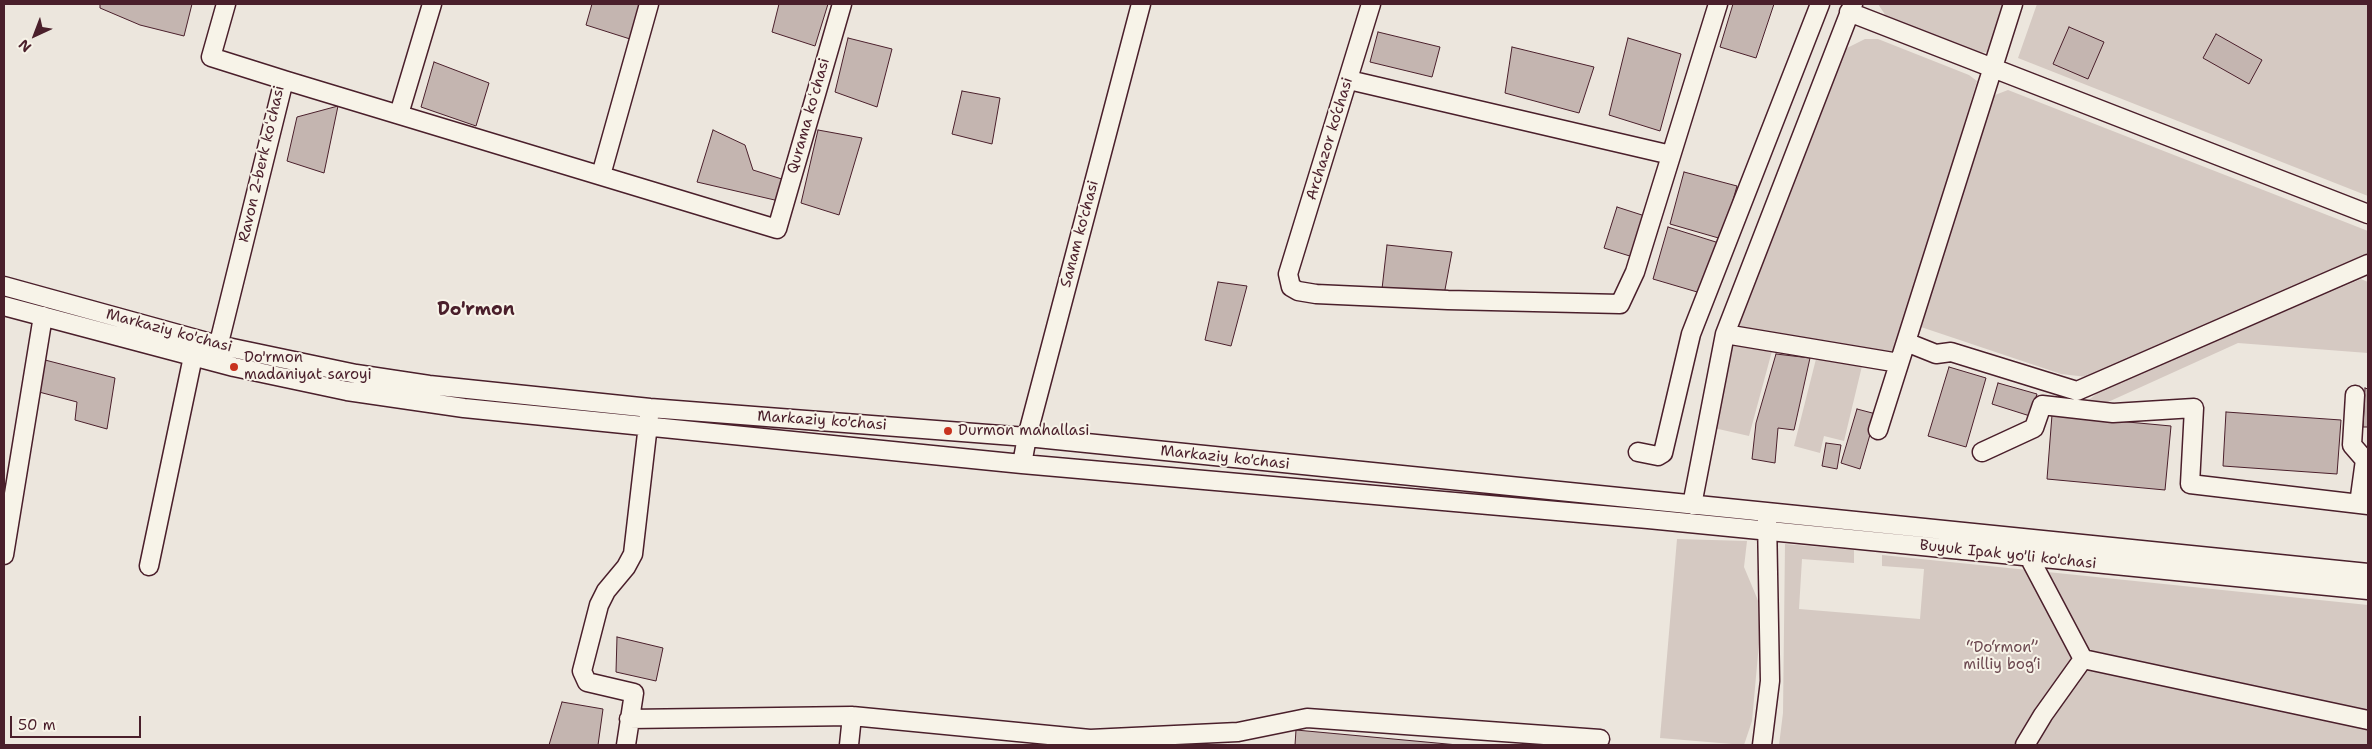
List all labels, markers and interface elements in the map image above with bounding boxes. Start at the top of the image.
north arrow [10,10,60,60]
text: N [15,36,35,56]
street label: Qurama koʻchasi [784,56,834,176]
street label: Archazor ko‘chasi [1303,76,1357,202]
street label: Ravon 2-berk koʻchasi [235,84,289,244]
street label: Sanam ko'chasi [1057,179,1103,289]
district label: Do'rmon [437,299,515,321]
street label: Markaziy ko'chasi [104,305,234,357]
place label: Do'rmon madaniyat saroyi [244,349,372,384]
marker: Do'rmon madaniyat saroyi [228,361,240,373]
street label: Markaziy ko'chasi [757,407,887,435]
place label: Durmon mahallasi [958,422,1090,440]
marker: Durmon mahallasi [942,425,954,437]
street label: Markaziy ko'chasi [1159,442,1291,474]
street label: Buyuk Ipak yo'li ko'chasi [1919,537,2097,573]
park label: “Do‘rmon” milliy bog‘i [1963,639,2041,674]
scale bar [12,706,144,738]
text: 50 m [18,715,56,735]

